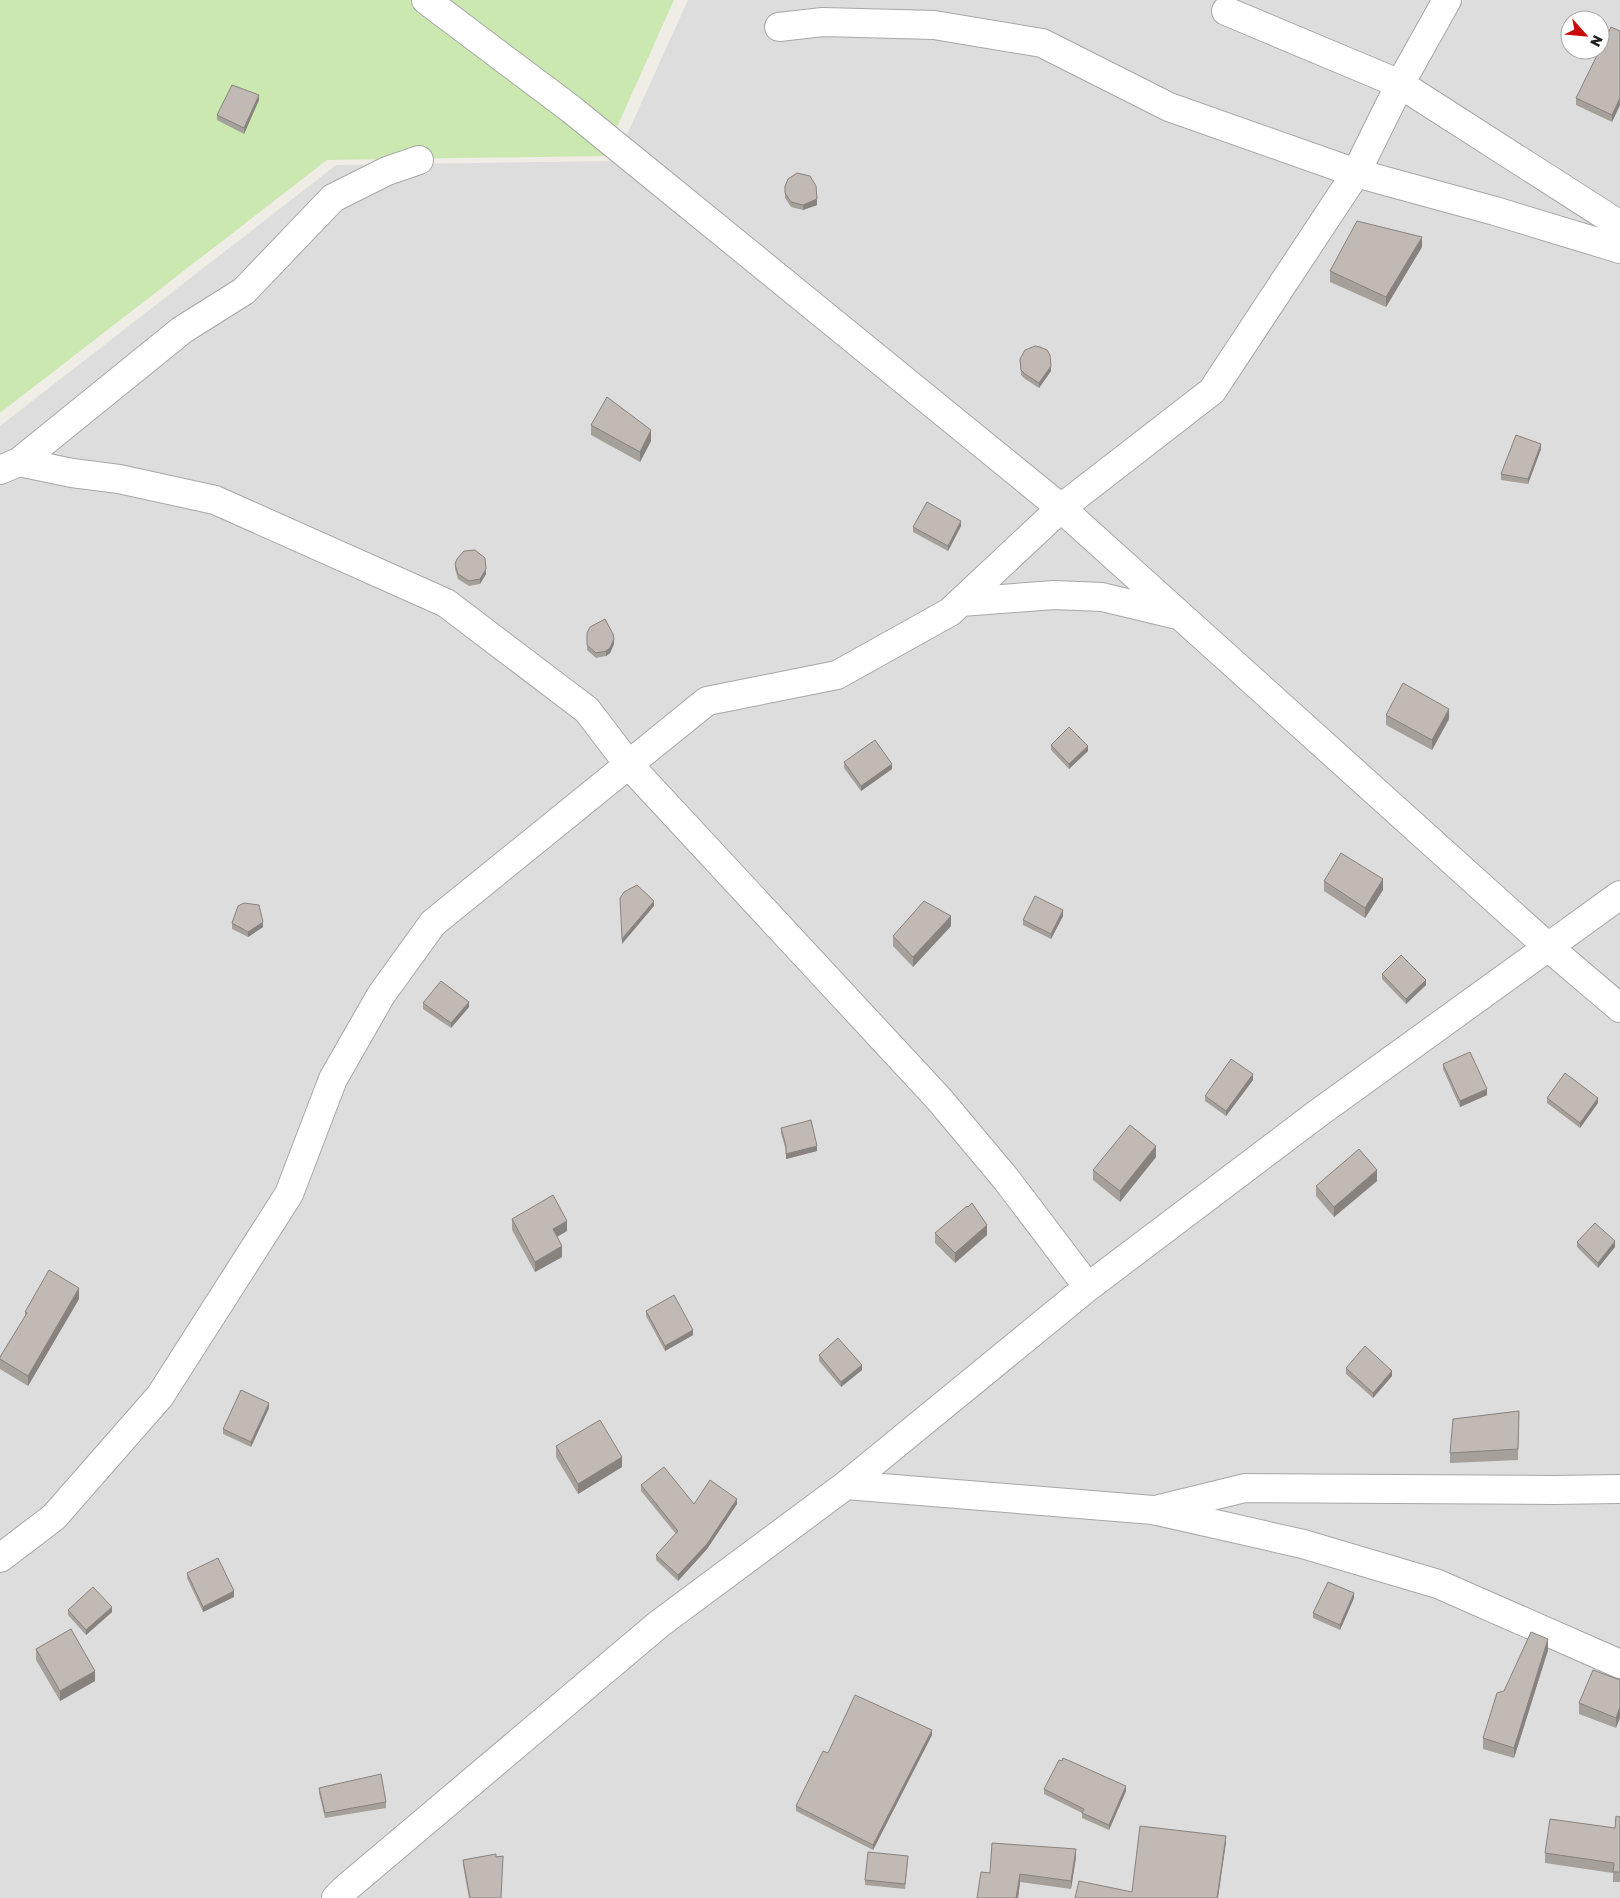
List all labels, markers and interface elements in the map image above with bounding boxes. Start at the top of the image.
north arrow [1560,10,1610,60]
text: N [1587,33,1607,50]

